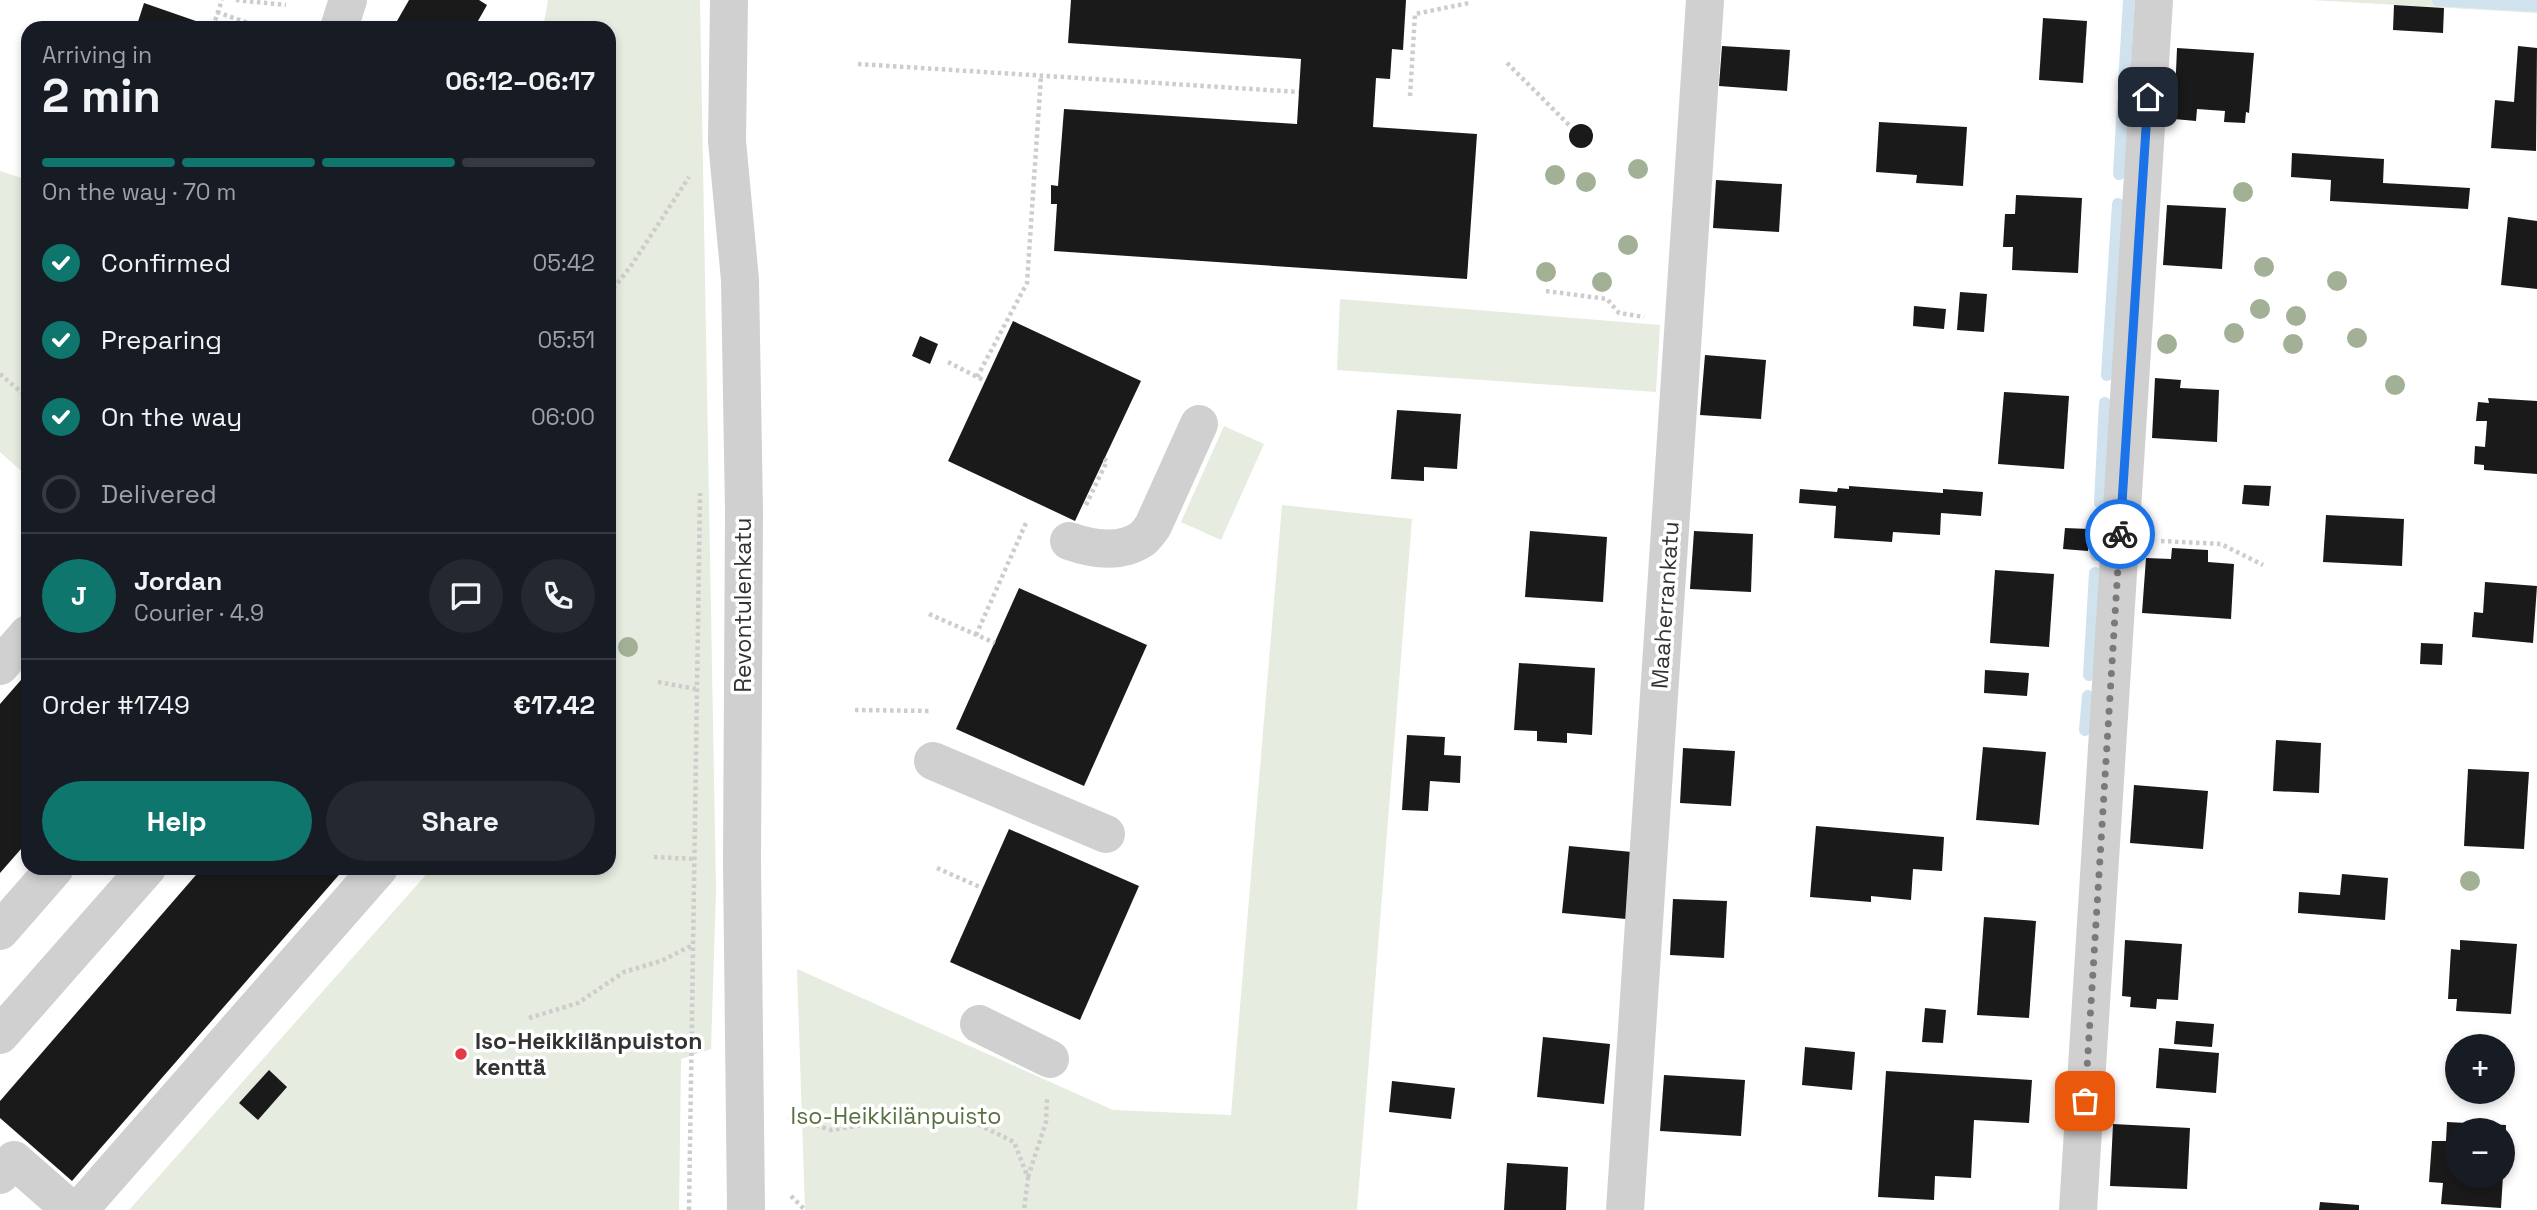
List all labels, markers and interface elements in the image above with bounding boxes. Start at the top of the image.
text: Arriving in [42,40,152,70]
text: 06:12–06:17 [445,64,595,98]
text: 2 min [42,67,161,125]
pin [2118,67,2178,127]
icon: home [2129,78,2167,116]
text: On the way · 70 m [42,177,236,207]
icon: check [42,244,80,282]
text: Confirmed [101,246,231,280]
text: 05:42 [532,248,595,278]
icon: check [42,321,80,359]
text: Preparing [101,323,222,357]
text: 05:51 [538,325,595,355]
icon: check [42,398,80,436]
text: On the way [101,400,242,434]
text: 06:00 [531,402,595,432]
text: Delivered [101,477,217,511]
courier [2085,499,2155,569]
icon: bike [2101,515,2139,553]
street label: Revontulenkatu [728,518,758,692]
street label: Maaherrankatu [1644,520,1686,690]
button: chat [429,559,503,633]
button: phone [521,559,595,633]
text: Jordan [134,564,222,598]
text: J [71,579,87,613]
text: Courier · 4.9 [134,598,264,628]
text: Order #1749 [42,688,190,722]
text: €17.42 [513,688,595,722]
button: Help [42,781,312,861]
button: Share [326,781,595,861]
place label: Iso-Heikkilänpuiston kenttä [475,1026,702,1082]
map controls [2445,1034,2515,1188]
button: + [2445,1034,2515,1104]
marker: Iso-Heikkilänpuiston kenttä [453,1046,469,1062]
pin [2055,1071,2115,1131]
icon: bag [2066,1082,2104,1120]
park label: Iso-Heikkilänpuisto [791,1101,1001,1131]
button: − [2445,1118,2515,1188]

